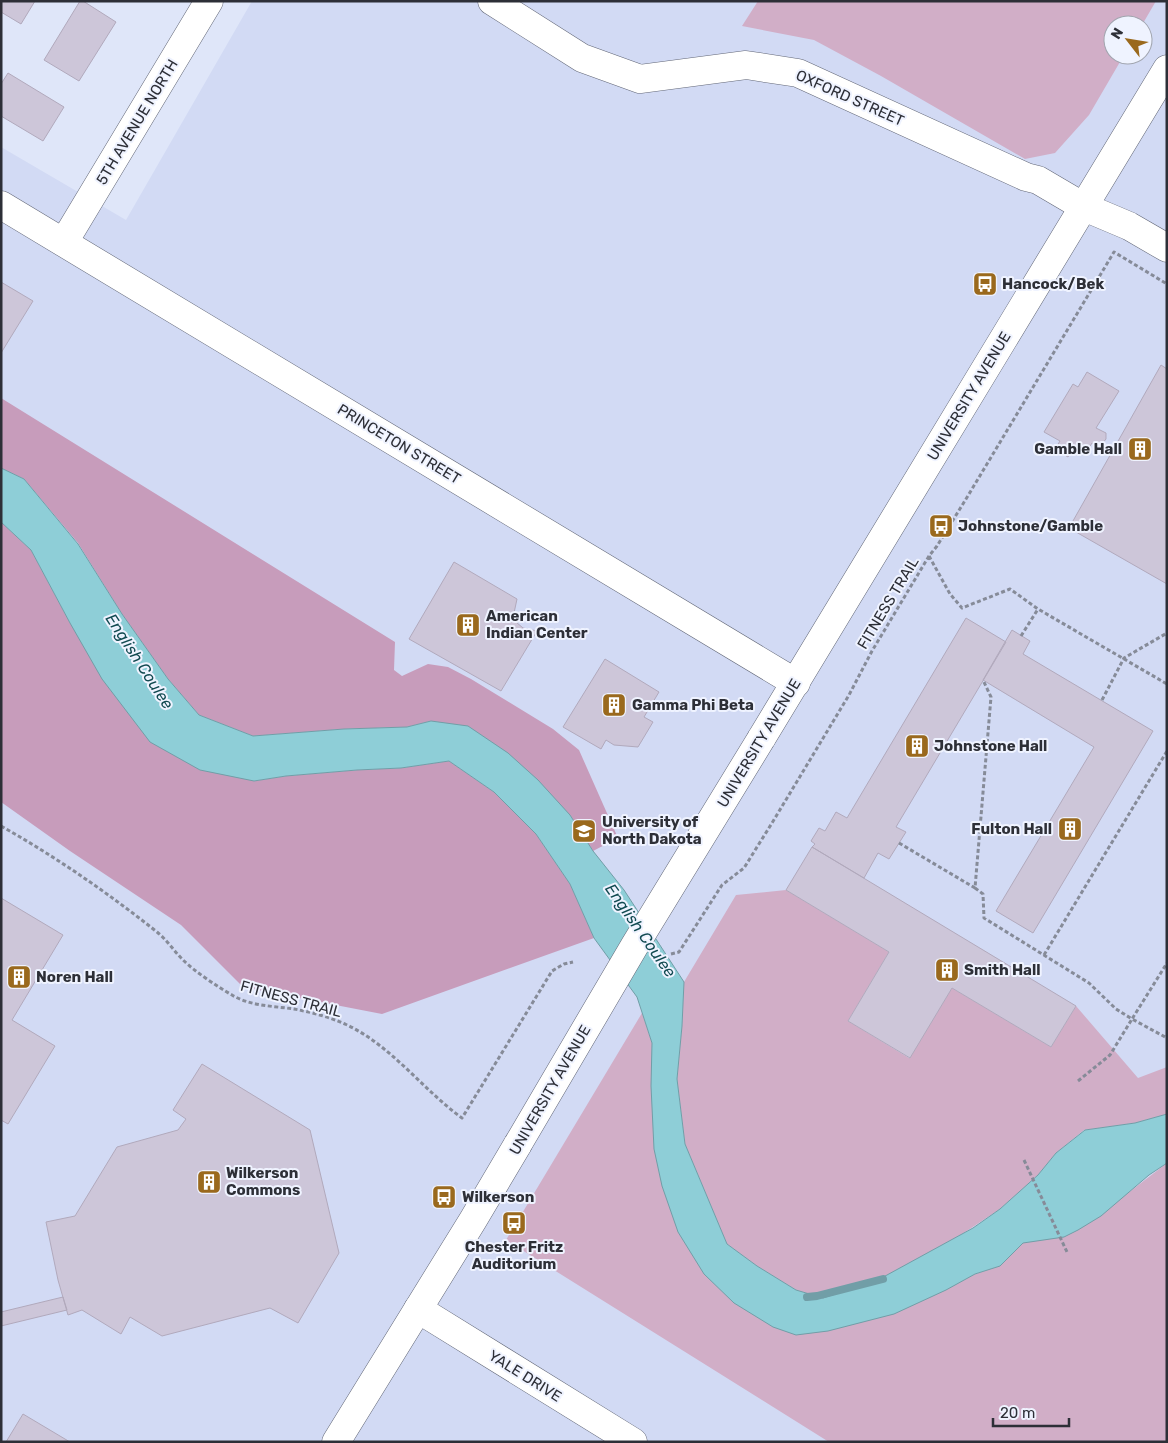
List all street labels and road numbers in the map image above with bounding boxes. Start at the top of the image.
street label: 5TH AVENUE NORTH [92,56,182,188]
street label: OXFORD STREET [793,66,907,130]
street label: UNIVERSITY AVENUE [924,328,1014,464]
street label: PRINCETON STREET [334,400,464,488]
street label: FITNESS TRAIL [853,553,923,652]
street label: UNIVERSITY AVENUE [714,675,804,811]
street label: FITNESS TRAIL [238,977,344,1021]
street label: UNIVERSITY AVENUE [506,1022,594,1158]
street label: YALE DRIVE [485,1346,565,1406]

